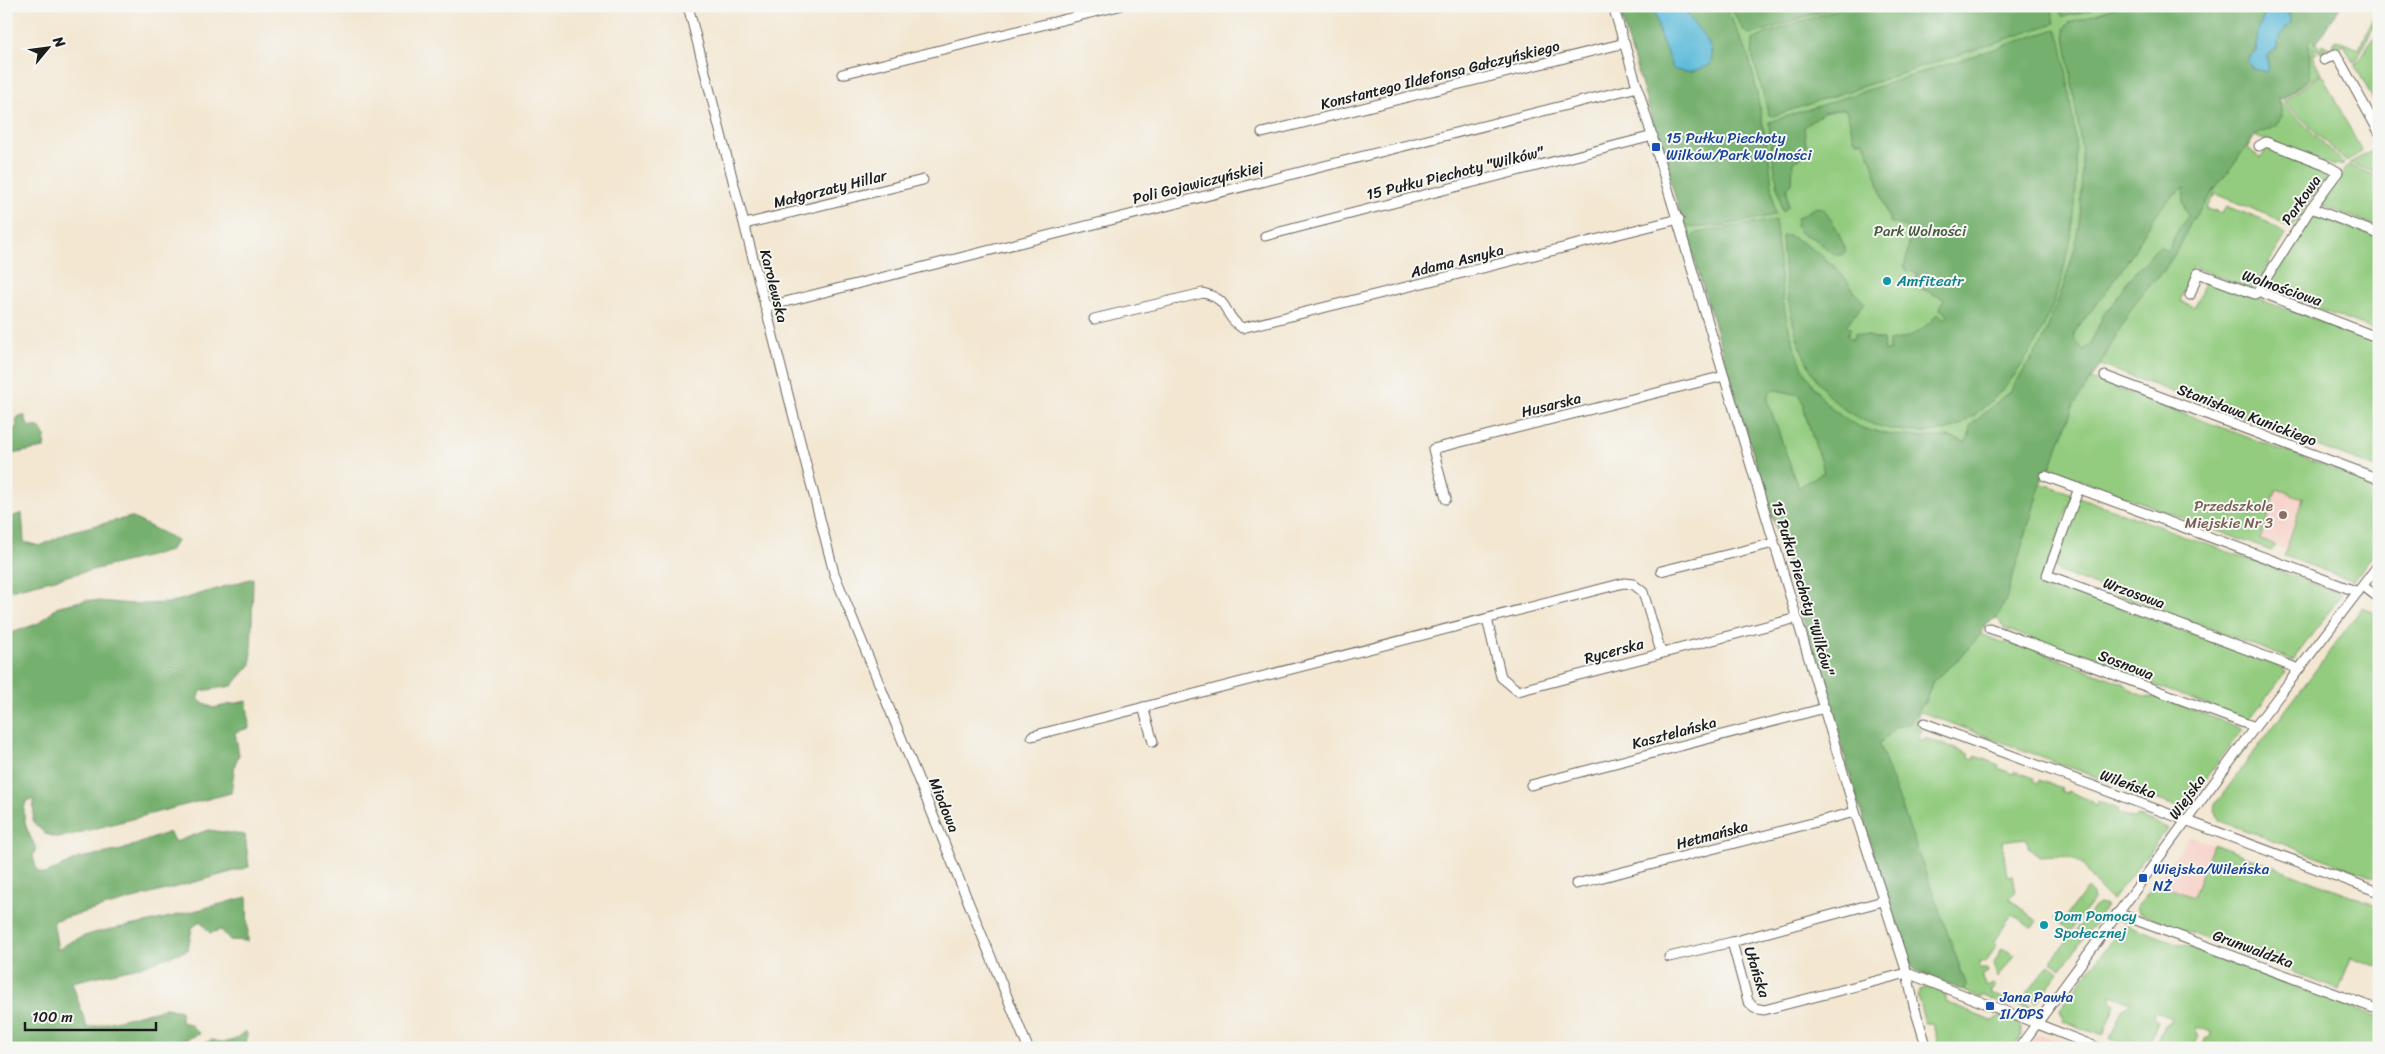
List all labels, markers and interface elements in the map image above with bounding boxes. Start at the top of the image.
north arrow [22,22,72,72]
text: N [45,31,72,53]
street label: Konstantego Ildefonsa Gałczyńskiego [1318,33,1563,117]
place label: 15 Pułku Piechoty Wilków/Park Wolności [1666,125,1813,168]
street label: 15 Pułku Piechoty "Wilków" [1364,138,1547,208]
marker: 15 Pułku Piechoty Wilków/Park Wolności [1650,141,1662,153]
street label: Poli Gojawiczyńskiej [1130,154,1267,212]
street label: Małgorzaty Hillar [771,162,890,216]
street label: Parkowa [2274,169,2328,231]
park label: Park Wolności [1874,218,1967,244]
street label: Adama Asnyka [1407,237,1507,285]
street label: Karolewska [752,247,796,326]
street label: Wolnościowa [2238,262,2326,314]
place label: Amfiteatr [1896,268,1964,294]
marker: Amfiteatr [1881,275,1893,287]
street label: Stanisława Kunickiego [2173,376,2321,454]
street label: Husarska [1518,385,1584,425]
place label: Przedszkole Miejskie Nr 3 [2185,493,2273,536]
street label: 15 Pułku Piechoty "Wilków" [1764,497,1842,679]
marker: Przedszkole Miejskie Nr 3 [2277,509,2289,521]
street label: Wrzosowa [2099,570,2169,616]
street label: Rycerska [1581,630,1647,671]
street label: Sosnowa [2094,643,2158,688]
street label: Kasztelańska [1629,709,1720,757]
street label: Wileńska [2096,762,2160,806]
street label: Wiejska [2162,768,2213,825]
street label: Miodowa [921,774,967,837]
street label: Hetmańska [1673,813,1751,857]
place label: Wiejska/Wileńska NŻ [2153,856,2270,899]
marker: Wiejska/Wileńska NŻ [2137,872,2149,884]
place label: Dom Pomocy Społecznej [2054,903,2137,946]
marker: Dom Pomocy Społecznej [2038,919,2050,931]
street label: Grunwaldzka [2209,922,2297,976]
street label: Ułańska [1736,943,1778,1002]
place label: Jana Pawła II/DPS [1999,984,2074,1027]
scale bar [25,999,156,1031]
marker: Jana Pawła II/DPS [1984,1000,1996,1012]
text: 100 m [32,1004,73,1030]

